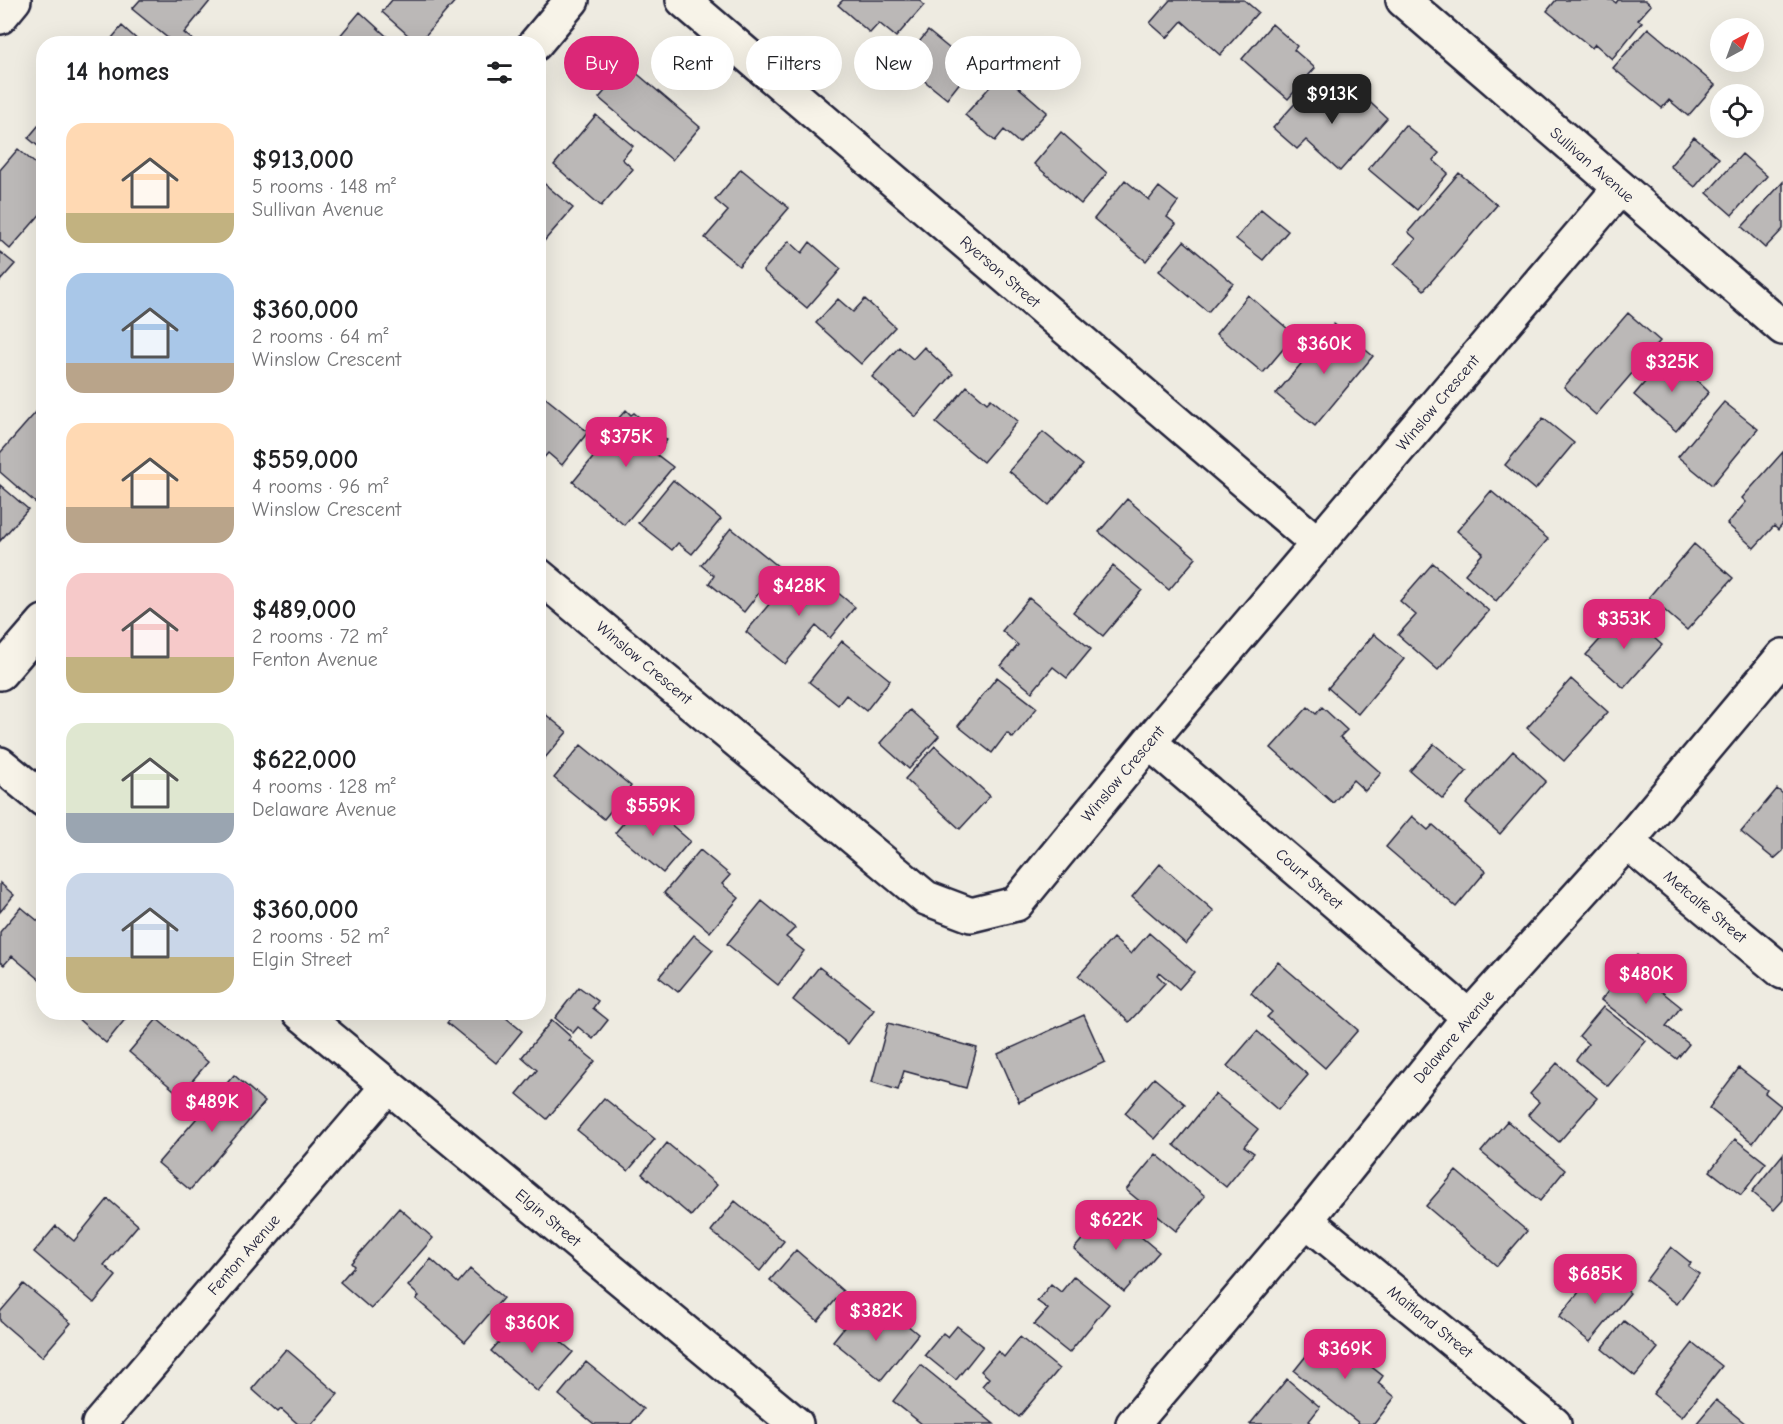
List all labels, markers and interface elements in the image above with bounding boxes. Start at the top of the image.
north arrow [1710,18,1764,72]
map controls [1710,18,1764,138]
chip: Buy [564,36,639,90]
chip: Rent [651,36,734,90]
chip: Filters [746,36,842,90]
chip: New [854,36,933,90]
chip: Apartment [945,36,1081,90]
icon: filters [483,56,516,89]
text: 14 homes [66,57,169,87]
pin: $913K [1290,74,1374,125]
text: $913K [1306,82,1358,105]
button: locate [1710,84,1764,138]
street label: Sullivan Avenue [1546,124,1638,206]
text: $913,000 [252,145,354,175]
icon: home [114,147,186,219]
text: 5 rooms · 148 m² [252,175,396,198]
text: Sullivan Avenue [252,198,383,221]
street label: Ryerson Street [956,232,1044,312]
text: $360,000 [252,295,359,325]
icon: home [114,297,186,369]
pin: $360K [1282,324,1366,375]
text: 2 rooms · 64 m² [252,325,388,348]
text: $360K [1296,332,1352,355]
pin: $325K [1630,342,1714,393]
text: Winslow Crescent [252,348,401,371]
text: $325K [1645,350,1699,373]
street label: Winslow Crescent [1393,351,1484,455]
pin: $375K [584,417,668,468]
text: $375K [600,425,652,448]
text: $559,000 [252,445,358,475]
icon: home [114,447,186,519]
text: 4 rooms · 96 m² [252,475,389,498]
text: Winslow Crescent [252,498,401,521]
pin: $428K [757,566,841,617]
text: $428K [773,574,825,597]
text: $489,000 [252,595,356,625]
icon: home [114,597,186,669]
pin: $353K [1582,599,1666,650]
text: $353K [1597,607,1651,630]
street label: Winslow Crescent [592,618,696,709]
text: 2 rooms · 72 m² [252,625,388,648]
text: Fenton Avenue [252,648,378,671]
street label: Winslow Crescent [1078,722,1169,826]
text: $622,000 [252,745,357,775]
icon: home [114,747,186,819]
text: 4 rooms · 128 m² [252,775,396,798]
pin: $559K [611,786,695,837]
text: $559K [626,794,681,817]
text: Delaware Avenue [252,798,396,821]
street label: Court Street [1272,845,1346,913]
street label: Metcalfe Street [1660,867,1750,947]
text: $360,000 [252,895,359,925]
icon: home [114,897,186,969]
text: 2 rooms · 52 m² [252,925,389,948]
text: Elgin Street [252,948,351,971]
pin: $480K [1604,954,1688,1005]
text: $480K [1619,962,1673,985]
street label: Delaware Avenue [1410,987,1498,1087]
pin: $489K [170,1082,254,1133]
text: $489K [185,1090,239,1113]
street label: Elgin Street [512,1186,585,1251]
pin: $622K [1074,1200,1158,1251]
text: $622K [1089,1208,1143,1231]
street label: Fenton Avenue [204,1211,284,1299]
pin: $685K [1553,1254,1637,1305]
text: $685K [1568,1262,1622,1285]
street label: Maitland Street [1384,1282,1477,1362]
pin: $382K [834,1291,918,1342]
text: $382K [849,1299,903,1322]
pin: $360K [490,1303,574,1354]
text: $360K [504,1311,560,1334]
pin: $369K [1303,1329,1387,1380]
text: $369K [1318,1337,1372,1360]

